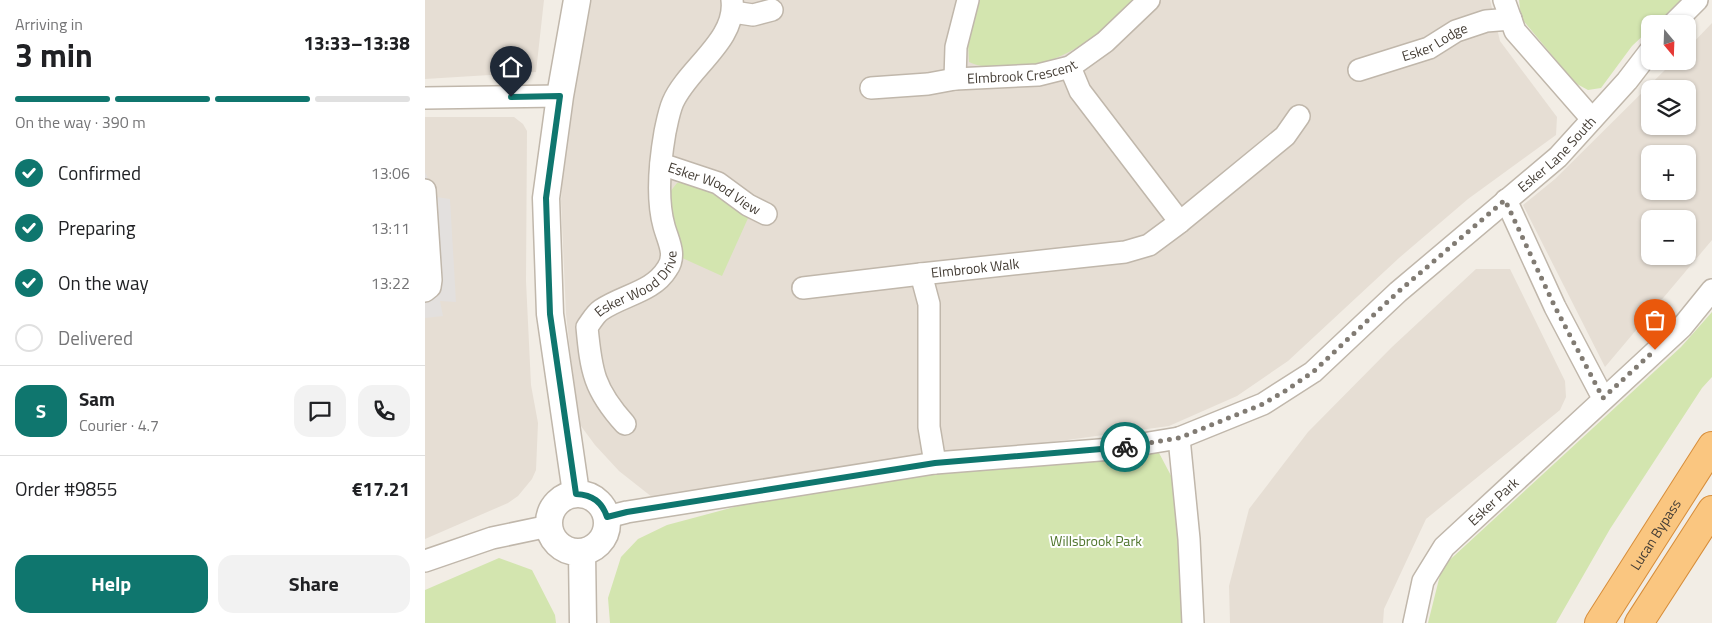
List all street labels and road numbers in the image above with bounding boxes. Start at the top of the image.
street label: Esker Lodge [1399,17,1470,66]
street label: Elmbrook Crescent [966,54,1081,88]
street label: Esker Lane South [1513,111,1600,197]
street label: Esker Wood View [665,156,765,220]
street label: Esker Wood Drive [589,250,682,321]
street label: Elmbrook Walk [930,252,1021,283]
street label: Esker Park [1463,472,1523,530]
street label: Lucan Bypass [1625,495,1686,574]

